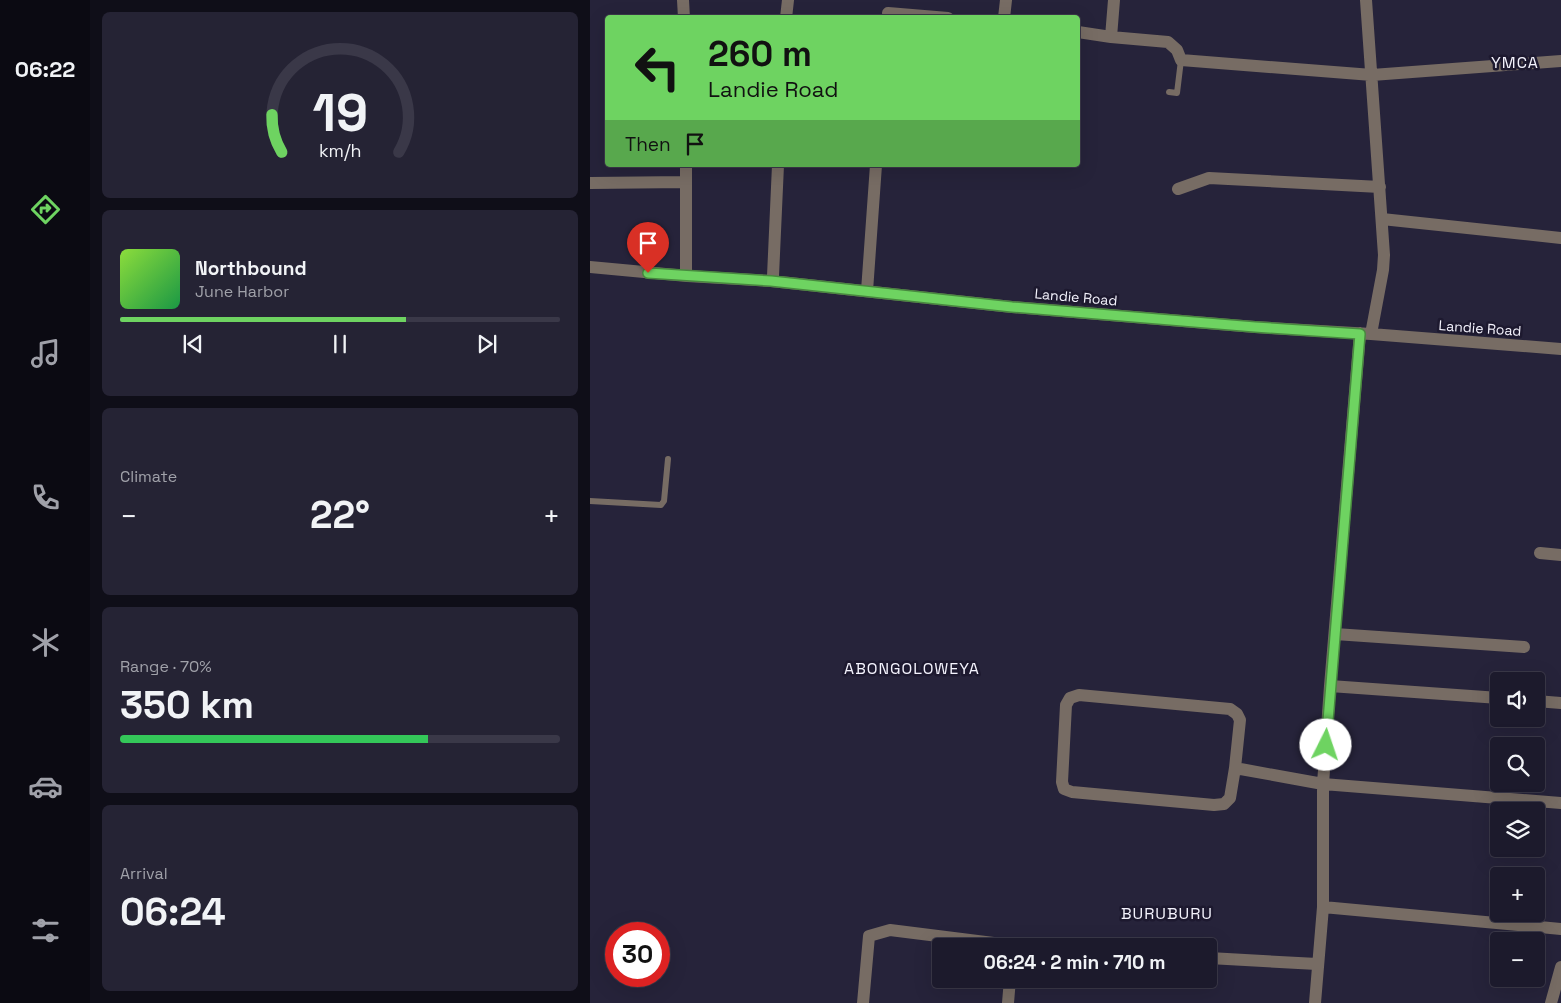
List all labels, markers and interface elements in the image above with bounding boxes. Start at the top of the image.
text: 260 m [708,32,812,76]
icon: left [625,35,690,100]
district label: YMCA [1491,52,1539,73]
text: 06:22 [15,55,75,83]
text: Landie Road [708,75,838,103]
text: 19 [312,80,368,146]
icon: arrive [681,130,709,158]
text: Then [625,132,671,157]
text: km/h [319,139,361,162]
icon: directions [28,192,63,227]
pin [627,222,669,273]
icon: arrive [634,229,662,257]
text: Northbound [195,256,307,281]
text: June Harbor [195,281,289,302]
street label: Landie Road [1034,284,1118,310]
street label: Landie Road [1438,316,1522,340]
icon: previous [179,330,207,358]
icon: pause [326,330,354,358]
icon: next [473,330,501,358]
icon: music [28,336,63,371]
text: Climate [120,466,177,487]
icon: phone [28,480,63,515]
text: 22° [310,491,370,539]
text: − [120,498,137,534]
text: + [543,498,560,534]
icon: climate [28,625,63,660]
text: Range · 70% [120,656,212,677]
district label: ABONGOLOWEYA [844,658,980,679]
map controls [1490,672,1545,987]
button: sound [1490,672,1545,727]
text: 350 km [120,681,254,729]
position arrow [1299,718,1351,770]
button: search [1490,737,1545,792]
icon: car [28,769,63,804]
button: layers [1490,802,1545,857]
text: Arrival [120,863,168,884]
button: + [1490,867,1545,922]
text: 06:24 [120,888,226,936]
district label: BURUBURU [1121,903,1213,924]
icon: filters [28,913,63,948]
speed limit sign: 30 [605,922,670,987]
button: − [1490,932,1545,987]
text: 06:24 · 2 min · 710 m [984,950,1165,975]

